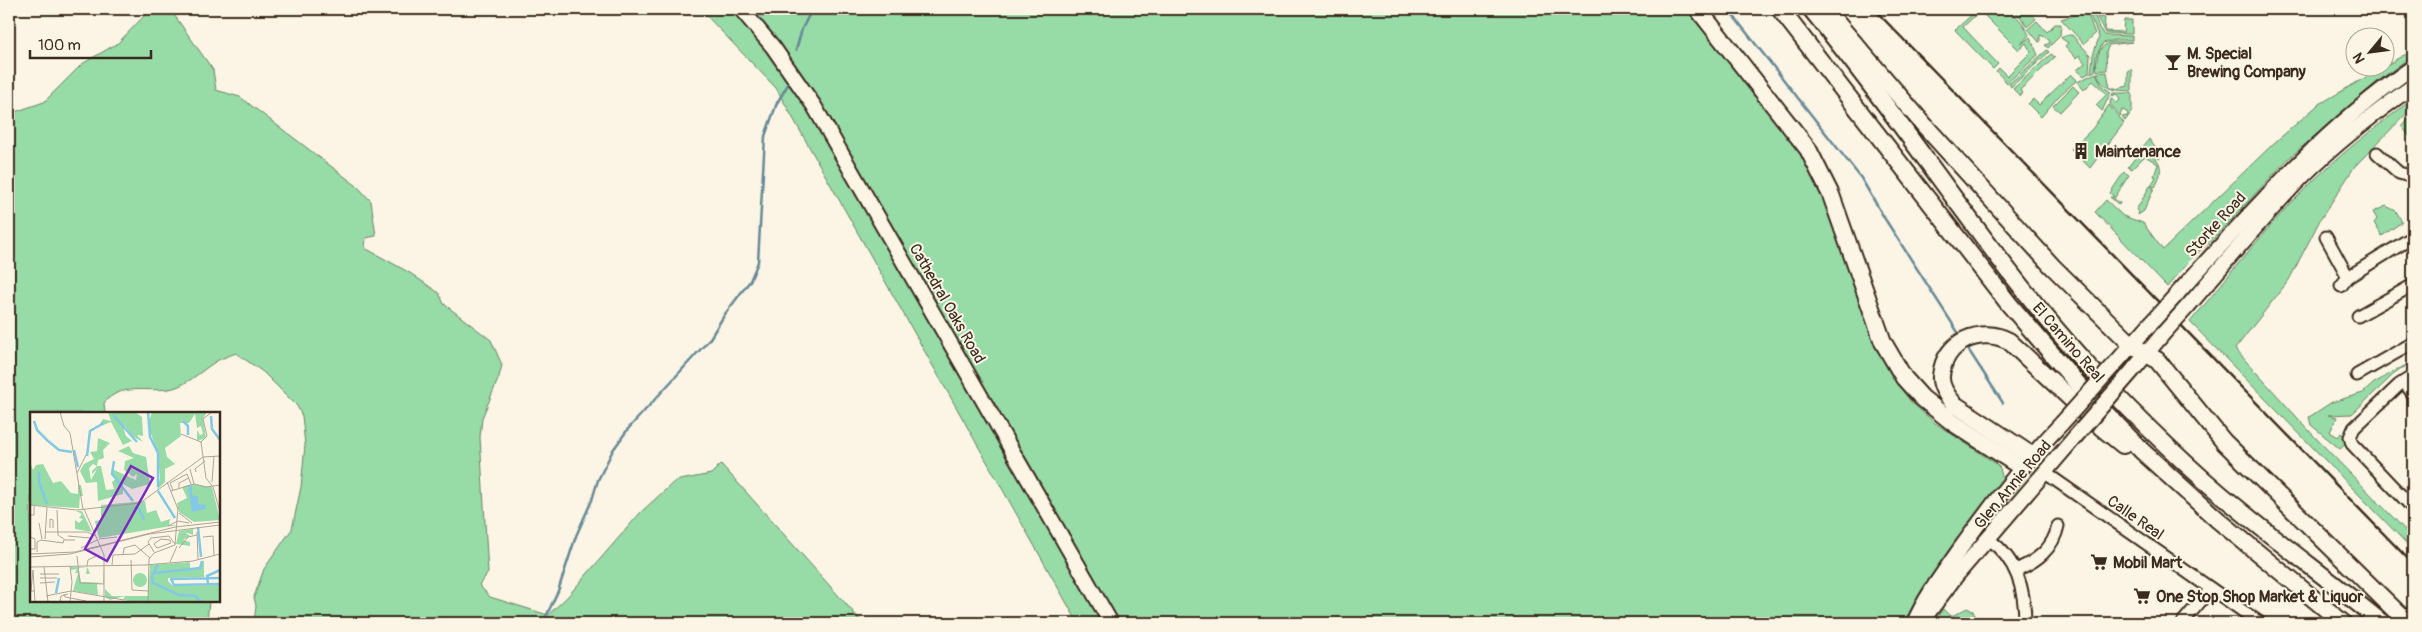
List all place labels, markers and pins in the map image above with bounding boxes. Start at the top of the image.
place label: M. Special Brewing Company [2187,44,2306,82]
bar icon: M. Special Brewing Company [2163,52,2183,72]
building icon: Maintenance [2071,141,2091,161]
place label: Maintenance [2095,142,2182,162]
supermarket icon: Mobil Mart [2089,552,2109,572]
place label: Mobil Mart [2113,553,2183,573]
supermarket icon: One Stop Shop Market & Liquor [2132,586,2152,606]
place label: One Stop Shop Market & Liquor [2156,587,2363,607]

